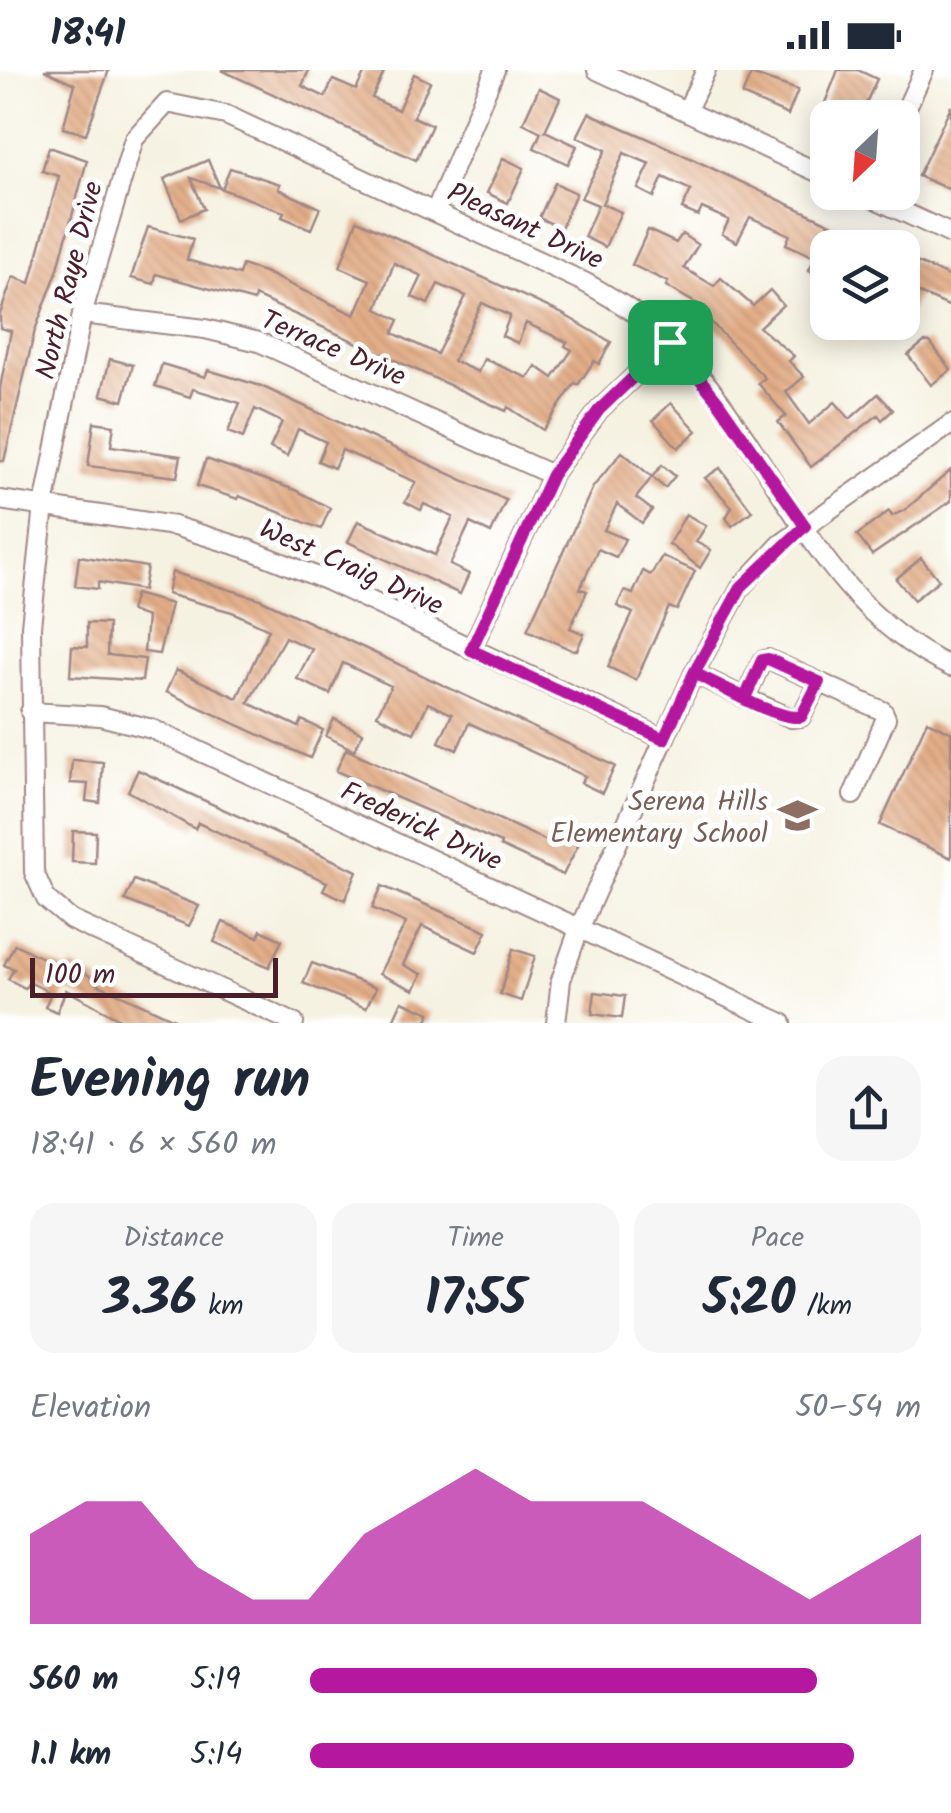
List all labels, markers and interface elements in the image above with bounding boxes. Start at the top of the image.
text: 18:41 [50,5,125,65]
north arrow [810,100,920,210]
map controls [810,100,920,340]
street label: Pleasant Drive [439,171,611,283]
street label: North Raye Drive [24,176,117,384]
button: layers [810,230,920,340]
street label: Terrace Drive [253,299,413,400]
pin [628,300,713,385]
icon: arrive [643,315,698,370]
street label: West Craig Drive [252,508,451,629]
street label: Frederick Drive [332,770,510,885]
place label: Serena Hills Elementary School [550,780,768,857]
school or university icon: Serena Hills Elementary School [777,795,819,837]
scale bar [30,953,278,998]
text: 100 m [45,953,115,998]
text: Evening run [30,1039,310,1126]
button: share [816,1056,921,1161]
text: 18:41 · 6 × 560 m [30,1120,276,1171]
text: Distance [123,1216,224,1261]
text: Time [447,1216,504,1261]
text: Pace [751,1216,804,1261]
text: 3.36 [103,1261,197,1341]
text: 17:55 [425,1261,526,1341]
text: 5:20 [703,1261,795,1341]
text: km [197,1284,244,1329]
text: /km [795,1284,852,1329]
text: Elevation [30,1383,151,1434]
text: 50–54 m [795,1383,921,1434]
text: 560 m [30,1655,118,1706]
text: 5:19 [190,1655,241,1706]
text: 1.1 km [30,1730,111,1781]
text: 5:14 [190,1730,243,1781]

